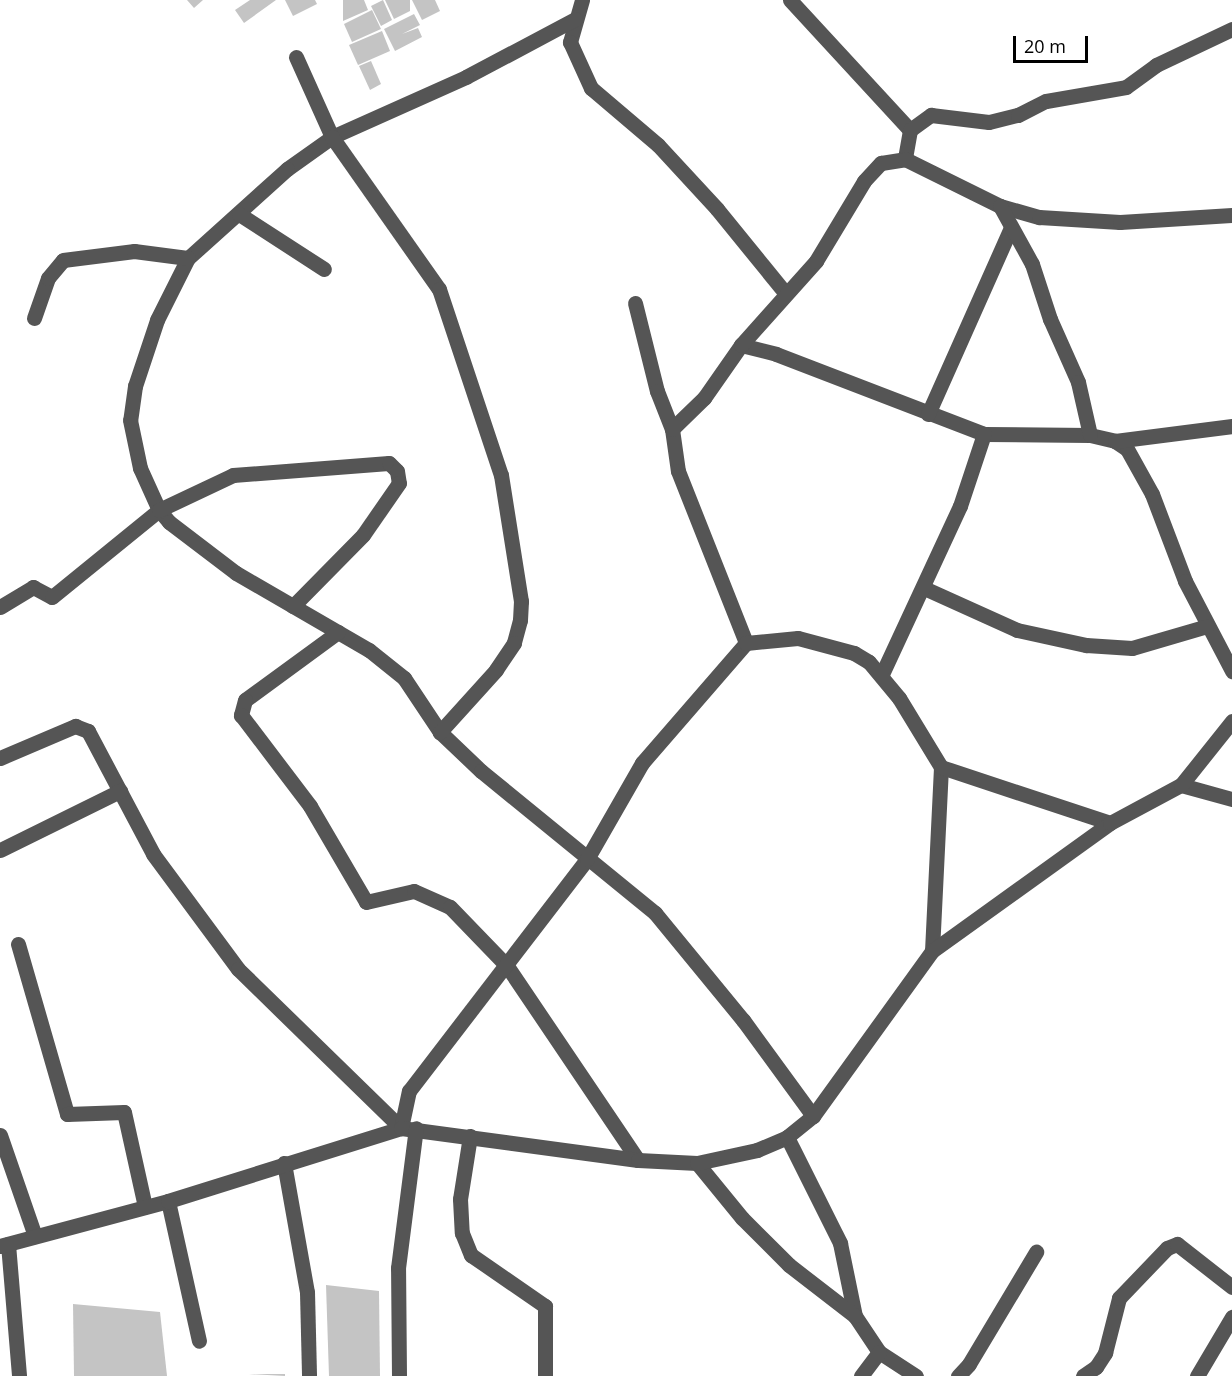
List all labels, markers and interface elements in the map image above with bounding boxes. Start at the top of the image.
scale bar [1016,24,1091,62]
text: 20 m [1024,34,1066,58]

